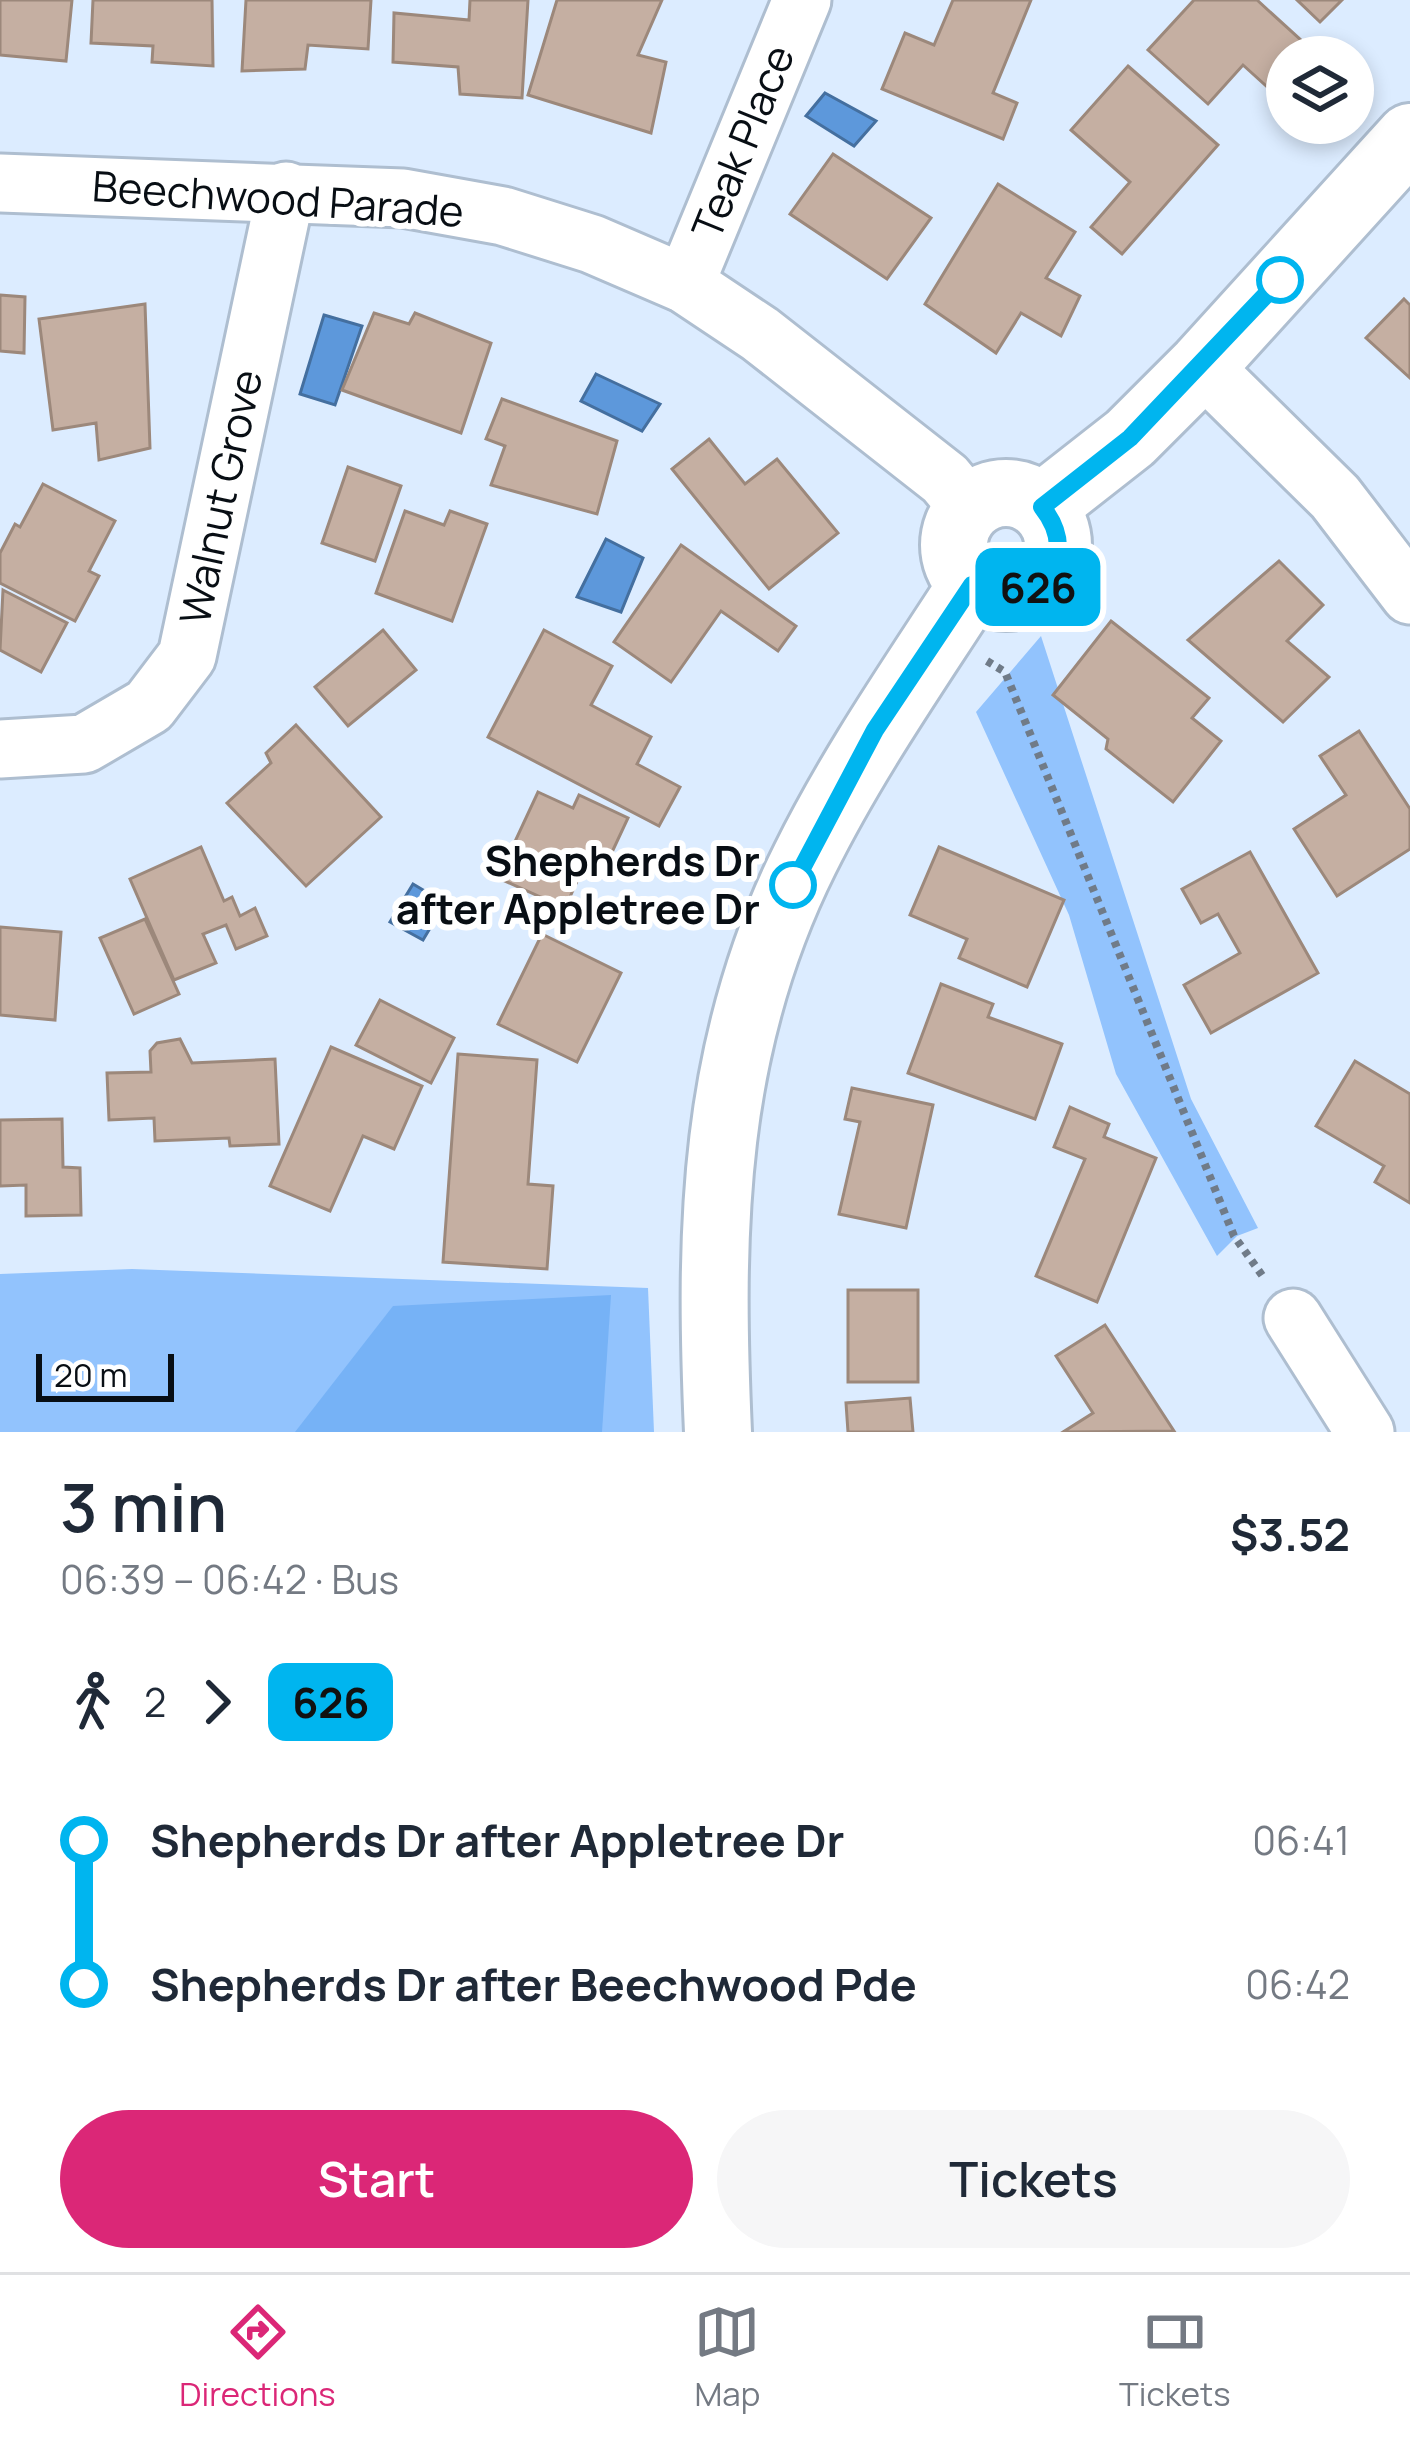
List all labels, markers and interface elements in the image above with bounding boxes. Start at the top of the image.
street label: Teak Place [677,36,807,247]
map controls [1266,36,1374,144]
button: layers [1266,36,1374,144]
street label: Beechwood Parade [90,156,466,240]
unlabelled marker [1258,258,1302,302]
street label: Walnut Grove [165,364,275,630]
line badge: 626 [969,548,1107,626]
text: 626 [999,558,1077,616]
place label: Shepherds Dr after Appletree Dr [396,831,760,937]
marker: Shepherds Dr after Appletree Dr [771,863,815,907]
scale bar [36,1348,174,1401]
text: 20 m [54,1352,128,1397]
text: 3 min [60,1462,227,1552]
text: $3.52 [1230,1503,1350,1565]
text: 06:39 – 06:42 · Bus [60,1552,399,1606]
icon: walk [60,1669,126,1735]
icon: forward [184,1669,250,1735]
text: 626 [292,1673,369,1731]
text: 2 [144,1675,166,1729]
text: Shepherds Dr after Appletree Dr [150,1809,844,1871]
text: 06:41 [1252,1813,1350,1867]
text: Shepherds Dr after Beechwood Pde [150,1953,917,2015]
text: 06:42 [1245,1957,1350,2011]
button: Start [60,2110,693,2248]
button: Tickets [717,2110,1350,2248]
tab: Directions [179,2299,336,2416]
tab: Map [694,2299,760,2416]
tab: Tickets [1119,2299,1231,2416]

